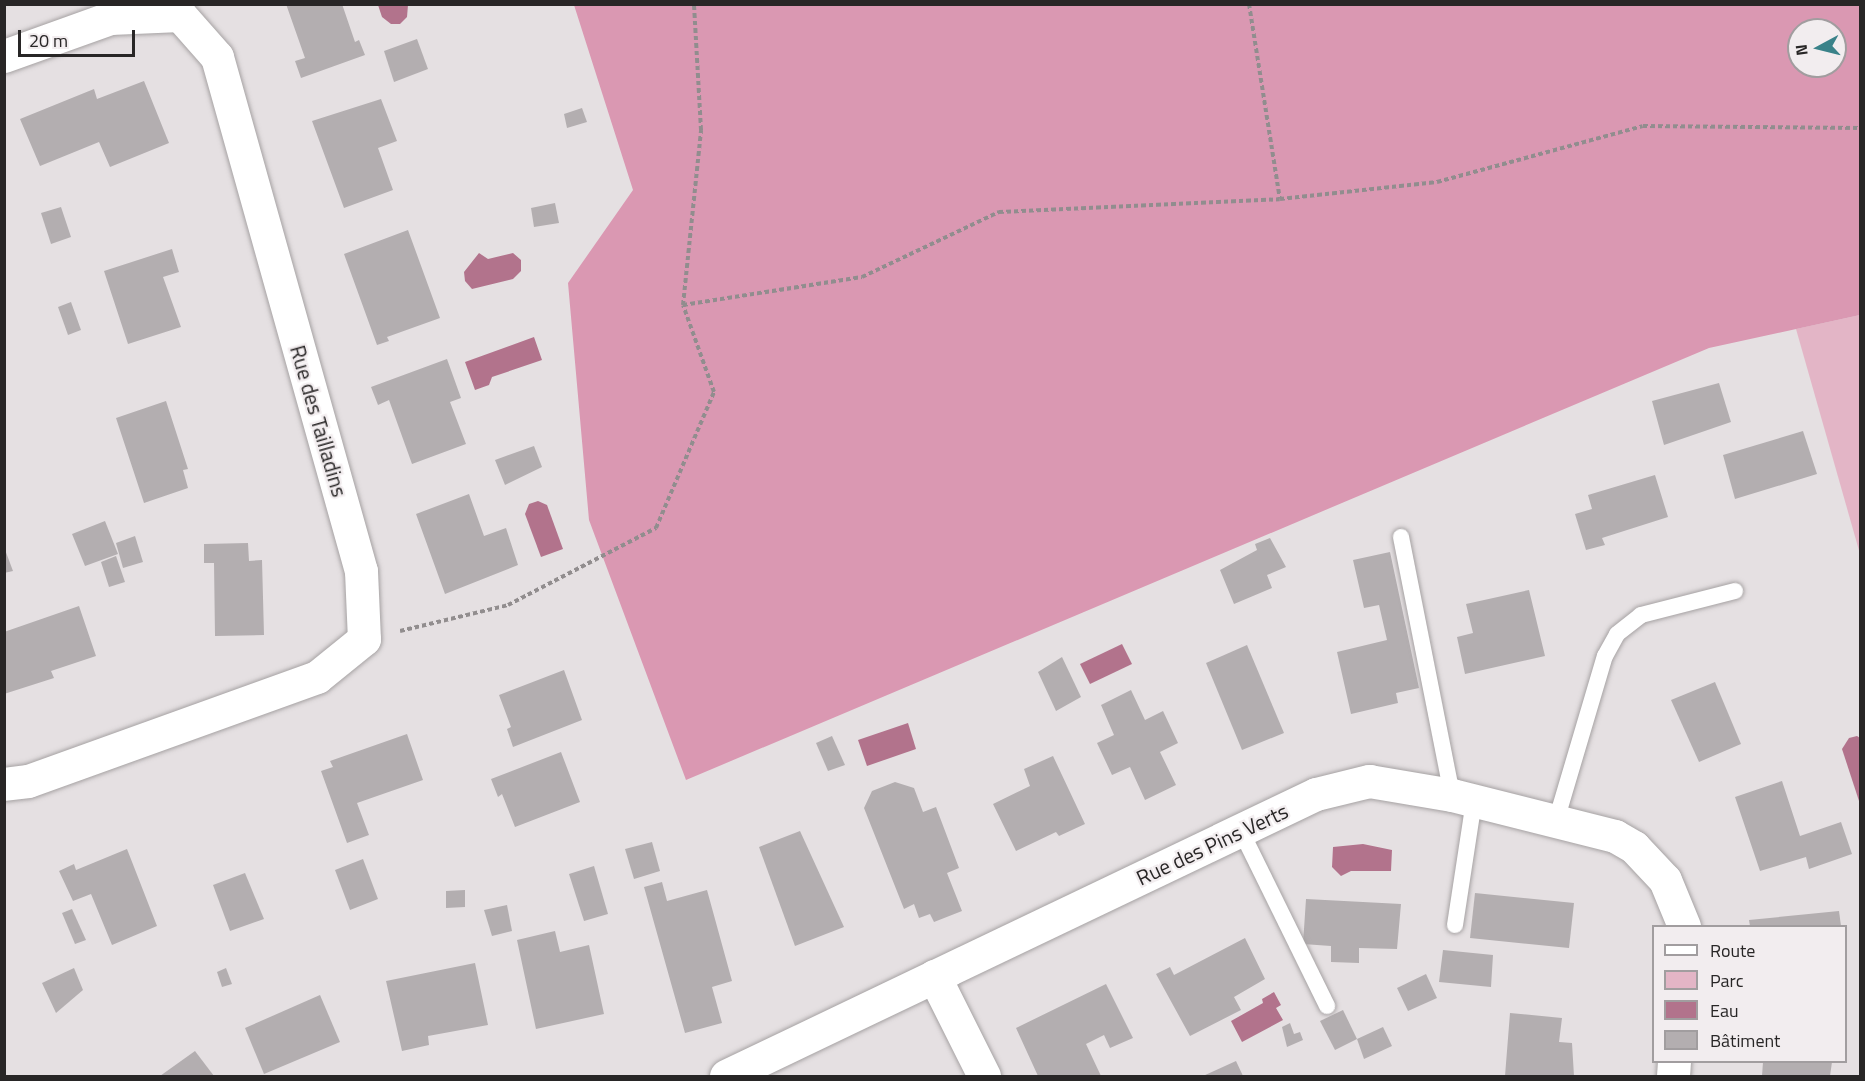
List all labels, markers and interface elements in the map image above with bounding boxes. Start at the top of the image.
scale bar [21,18,138,56]
north arrow [1787,18,1847,78]
text: 20 m [29,27,68,54]
text: N [1789,43,1814,57]
street label: Rue des Tailladins [285,342,353,500]
street label: Rue des Pins Verts [1132,798,1292,890]
legend [1652,925,1847,1063]
text: Route [1710,937,1755,964]
text: Parc [1710,967,1744,994]
text: Eau [1710,997,1739,1024]
text: Bâtiment [1710,1027,1780,1054]

